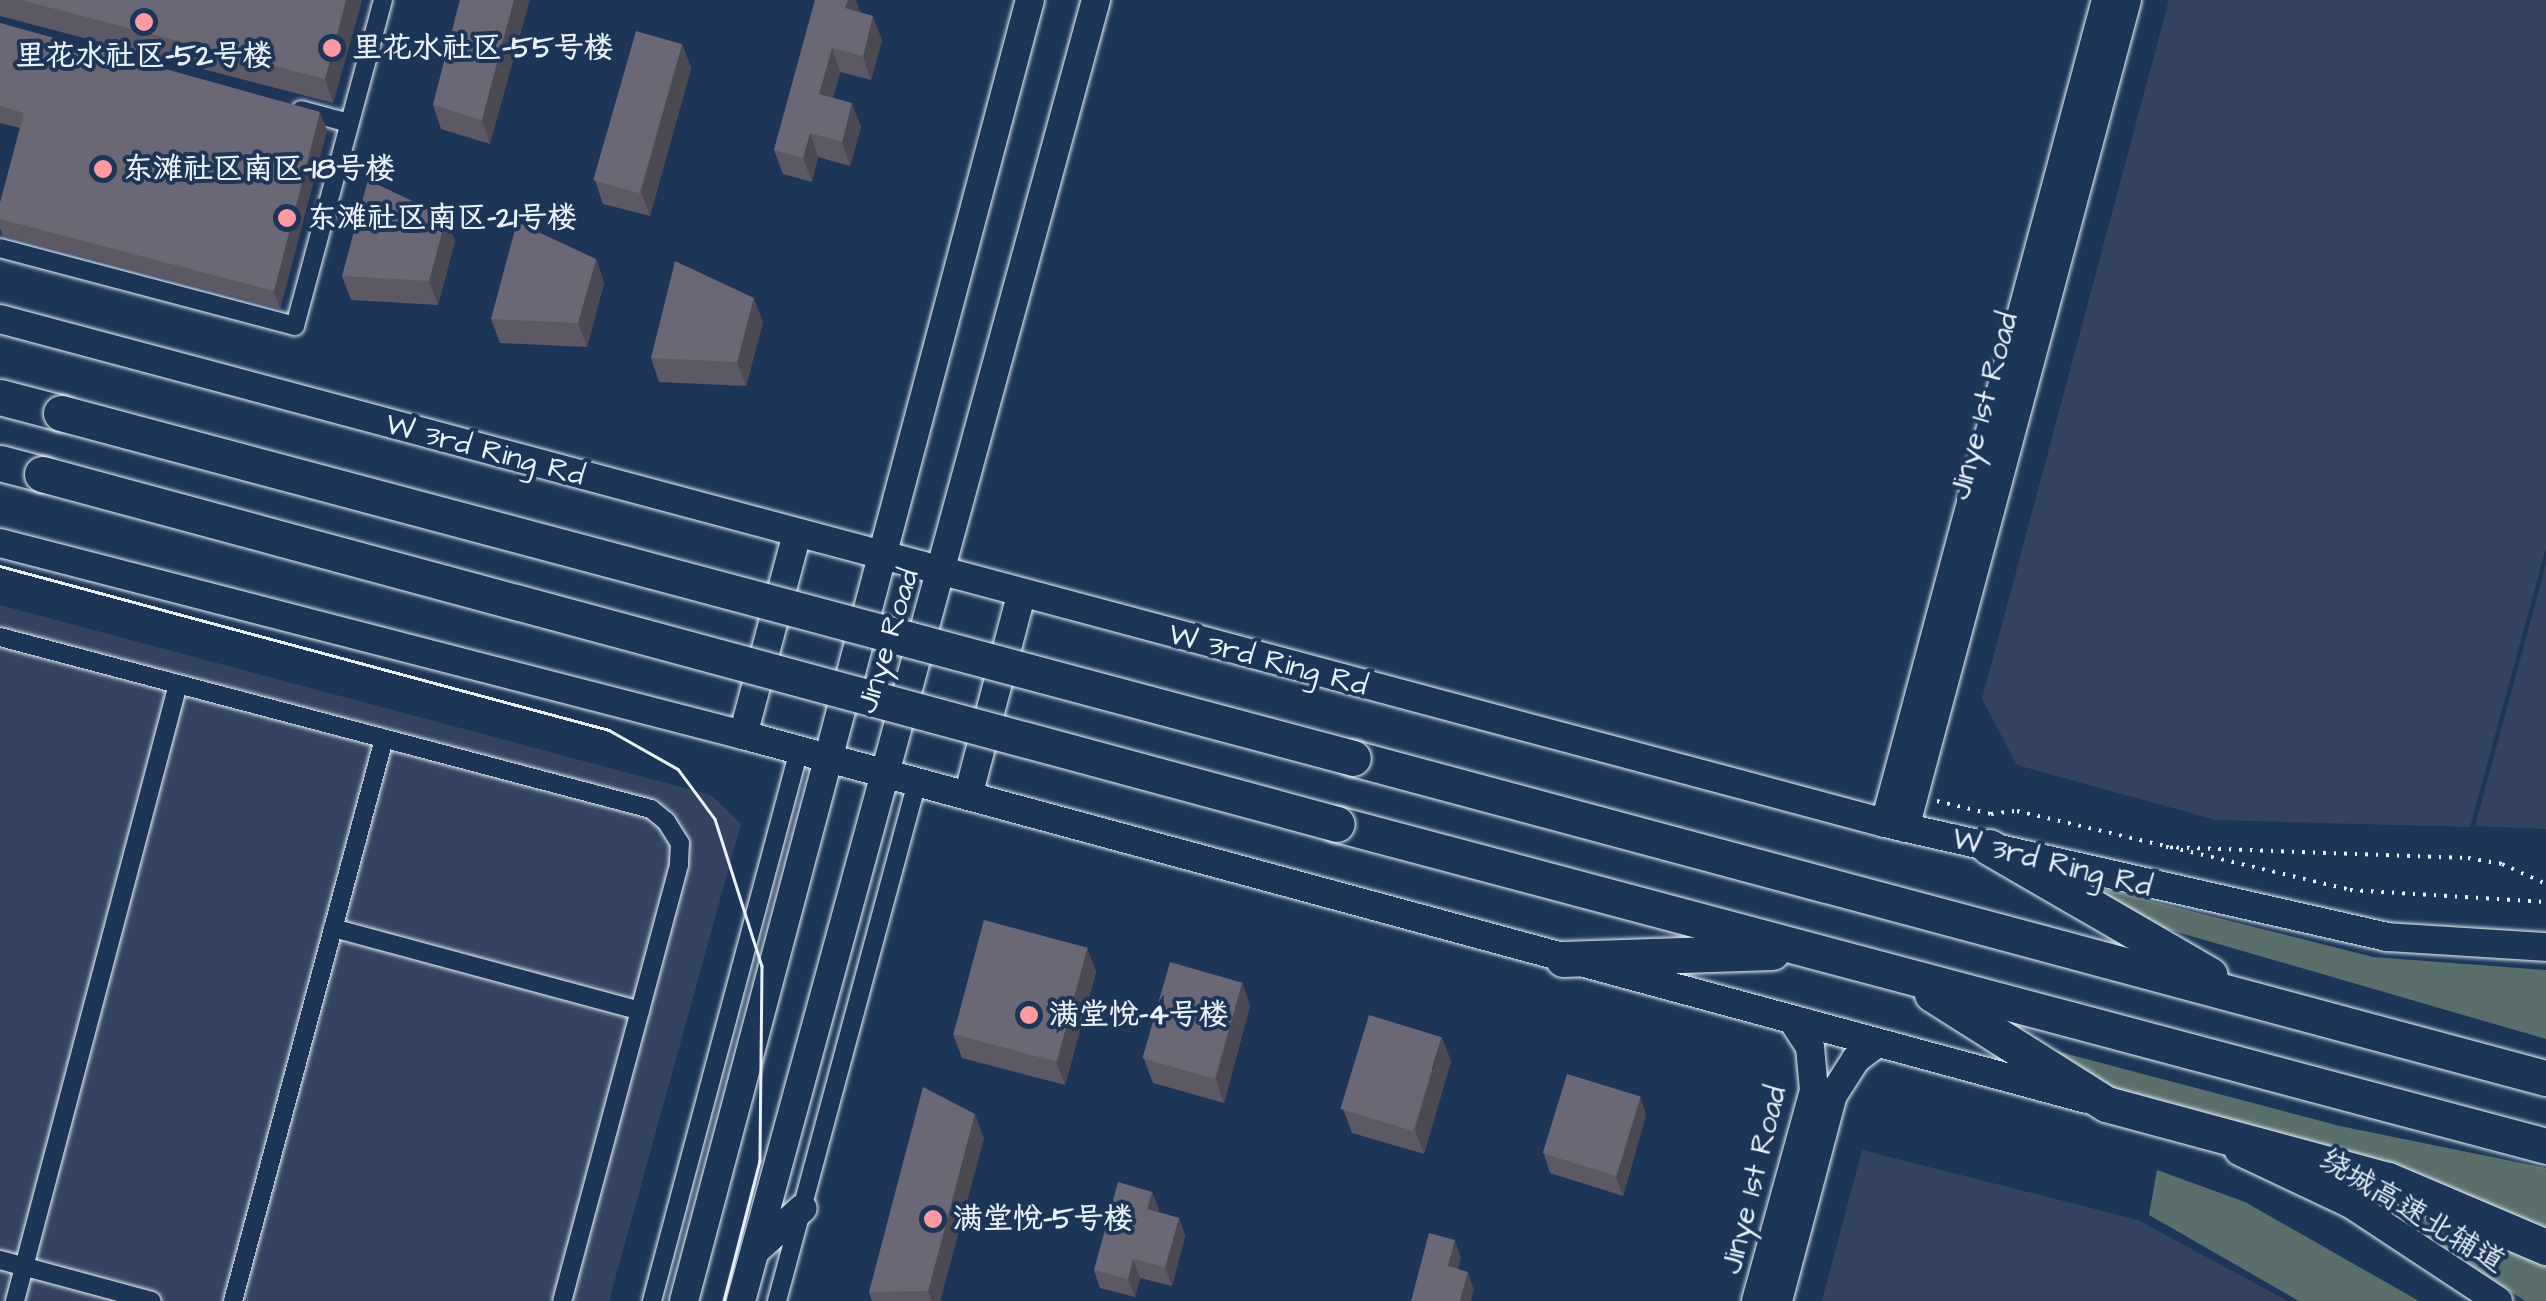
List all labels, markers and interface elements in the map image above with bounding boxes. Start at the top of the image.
marker: 里花水社区-52号楼 [133,11,155,33]
place label: 里花水社区-55号楼 [352,30,614,66]
marker: 里花水社区-55号楼 [321,37,343,59]
place label: 里花水社区-52号楼 [15,38,273,74]
place label: 东滩社区南区-18号楼 [123,151,396,187]
marker: 东滩社区南区-18号楼 [92,158,114,180]
place label: 东滩社区南区-21号楼 [307,200,577,236]
marker: 东滩社区南区-21号楼 [276,207,298,229]
street label: Jinye 1st Road [1942,309,2026,503]
street label: W 3rd Ring Rd [382,406,588,494]
street label: Jinye Road [849,564,927,718]
street label: W 3rd Ring Rd [1165,616,1371,704]
street label: W 3rd Ring Rd [1948,821,2156,905]
place label: 满堂悦-4号楼 [1049,997,1229,1033]
marker: 满堂悦-4号楼 [1018,1004,1040,1026]
street label: Jinye 1st Road [1713,1082,1795,1278]
street label: 绕城高速北辅道 [2313,1141,2511,1281]
place label: 满堂悦-5号楼 [953,1201,1134,1237]
marker: 满堂悦-5号楼 [922,1208,944,1230]

